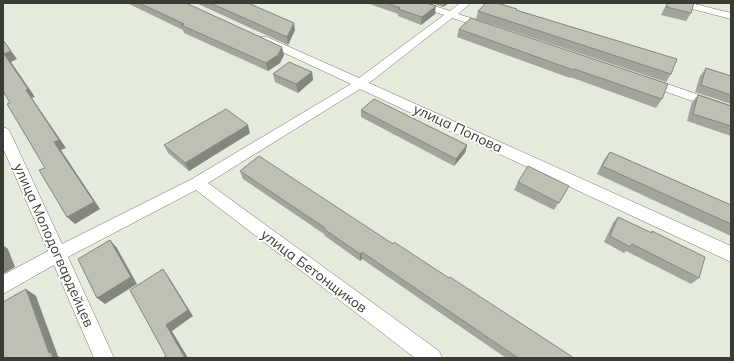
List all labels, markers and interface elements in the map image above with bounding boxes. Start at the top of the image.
street label: улица Попова [411,100,505,156]
street label: улица Молодогвардейцев [10,160,98,330]
street label: улица Бетонщиков [257,225,371,317]

